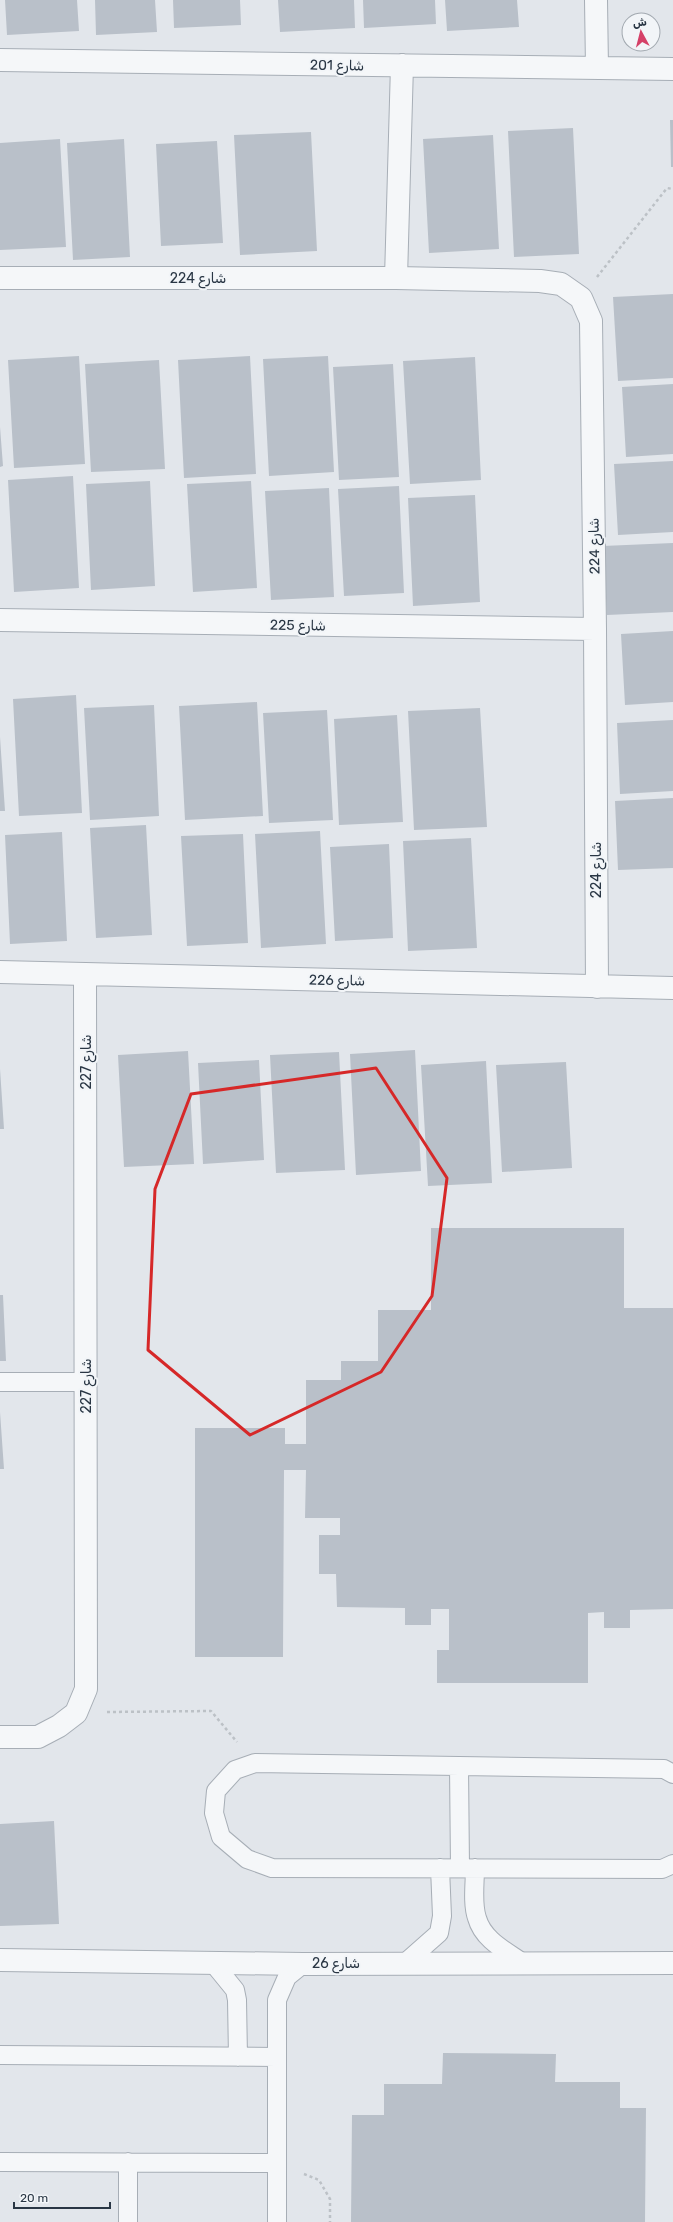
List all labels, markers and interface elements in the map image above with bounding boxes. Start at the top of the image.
north arrow [621,12,661,52]
text: ش [632,15,648,30]
street label: شارع 201 [310,57,364,76]
street label: شارع 224 [170,270,226,289]
street label: شارع 224 [586,518,605,574]
street label: شارع 225 [270,617,326,636]
street label: شارع 224 [588,842,607,898]
street label: شارع 226 [309,972,365,991]
street label: شارع 227 [78,1035,97,1089]
street label: شارع 227 [78,1359,97,1413]
street label: شارع 26 [312,1955,360,1974]
scale bar [14,2184,110,2210]
text: 20 m [20,2191,48,2205]

